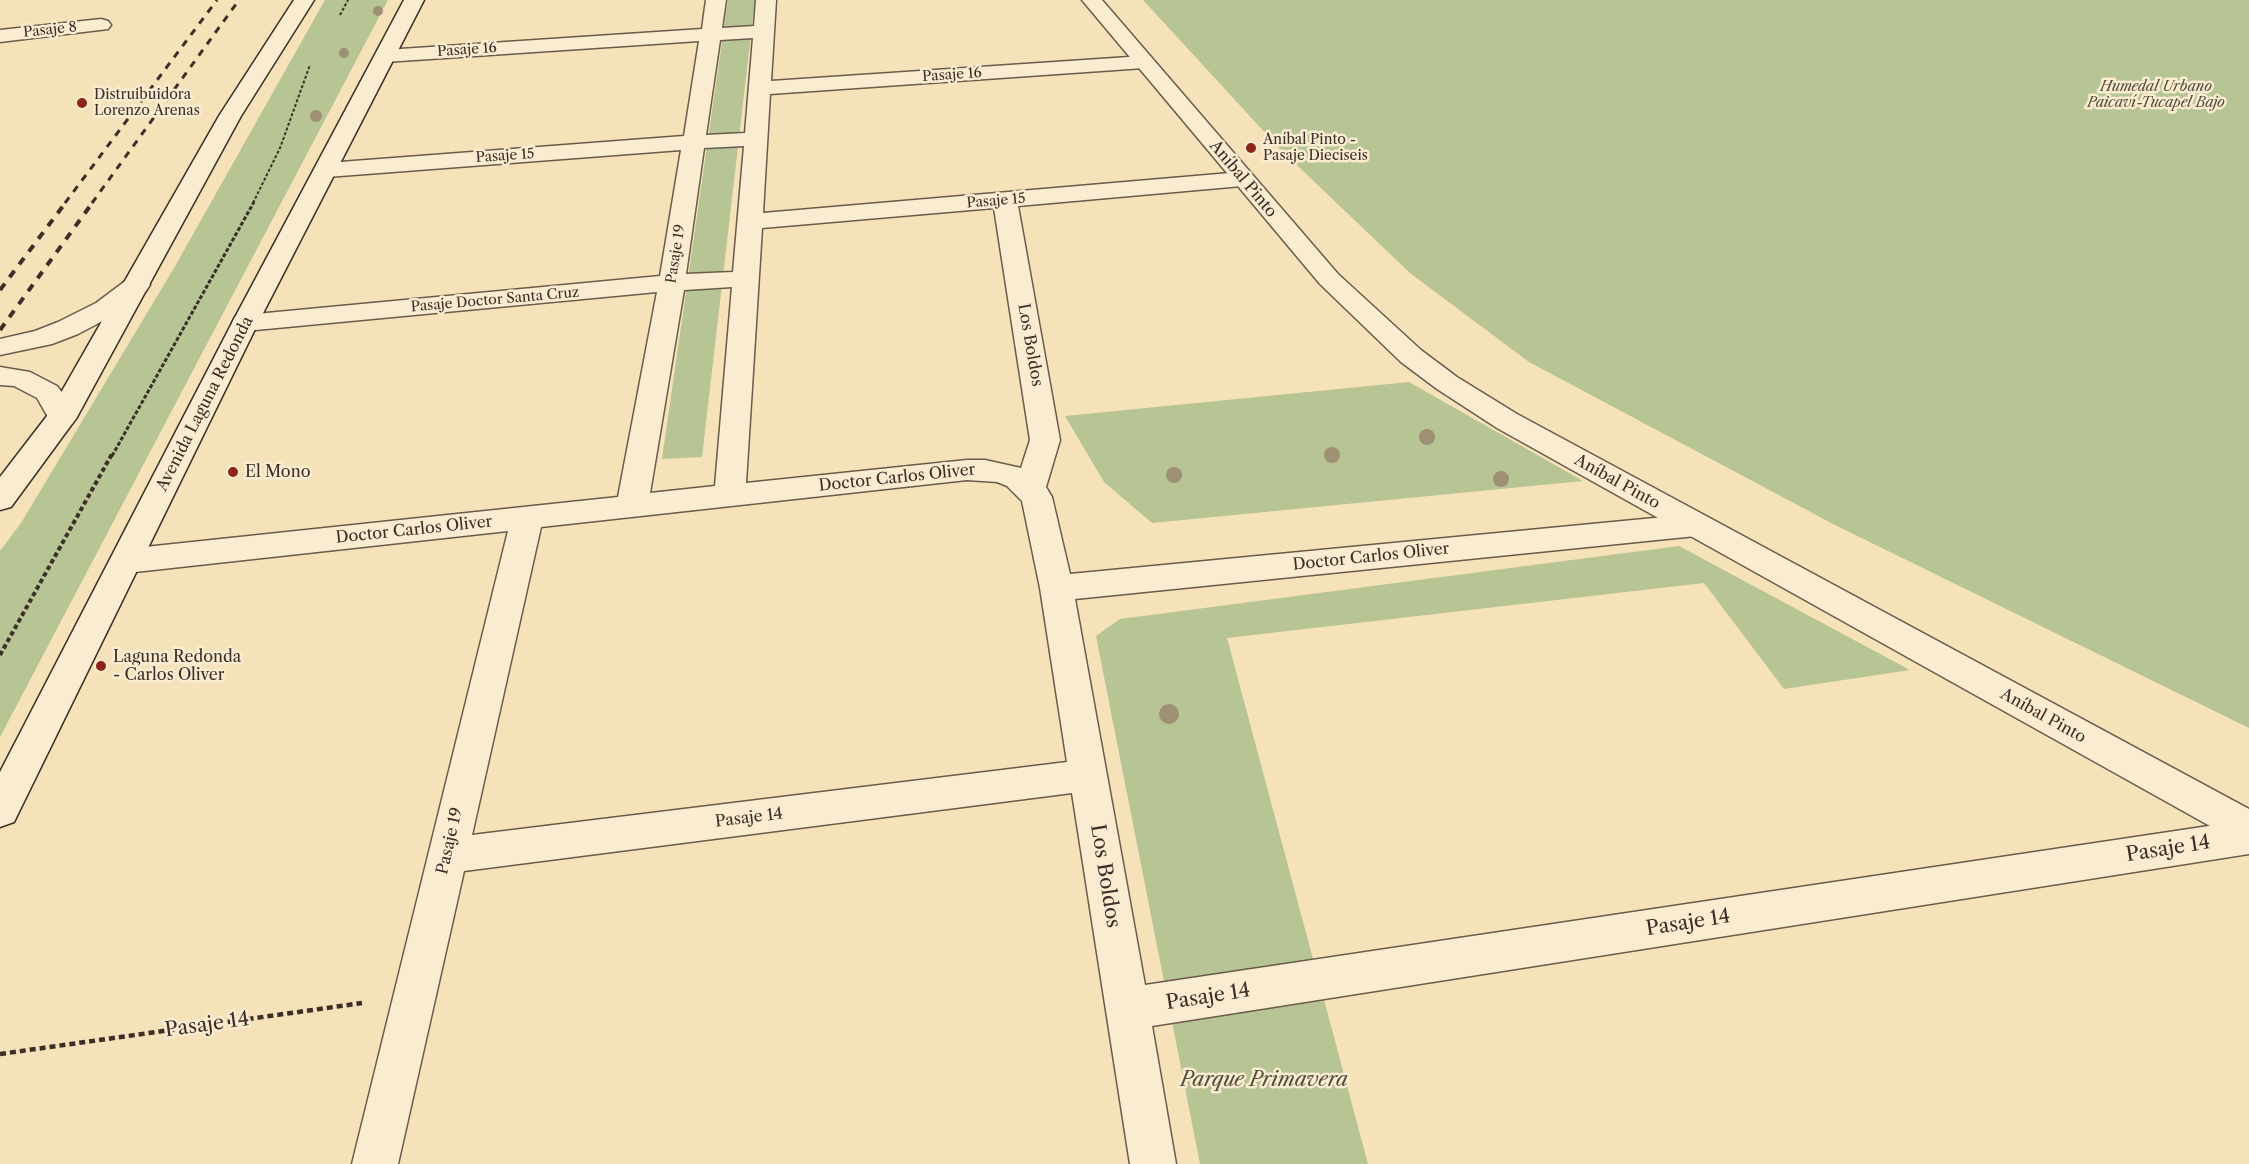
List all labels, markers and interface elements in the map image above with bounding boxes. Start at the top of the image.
street label: Pasaje 8 [22,19,78,41]
street label: Pasaje 16 [437,40,497,60]
street label: Pasaje 16 [922,65,982,85]
park label: Humedal Urbano Paicaví-Tucapel Bajo [2087,79,2225,112]
place label: Distruibuidora Lorenzo Arenas [94,87,200,120]
marker: Distruibuidora Lorenzo Arenas [75,96,89,110]
place label: Aníbal Pinto - Pasaje Dieciseis [1263,132,1368,164]
street label: Aníbal Pinto [1205,137,1281,221]
marker: Aníbal Pinto - Pasaje Dieciseis [1244,141,1258,155]
street label: Pasaje 15 [475,146,535,166]
street label: Pasaje 15 [966,190,1026,212]
street label: Pasaje 19 [663,223,689,285]
street label: Pasaje Doctor Santa Cruz [410,284,580,316]
street label: Los Boldos [1013,302,1047,388]
street label: Avenida Laguna Redonda [152,313,258,495]
street label: Aníbal Pinto [1571,451,1663,513]
street label: Doctor Carlos Oliver [818,460,976,496]
place label: El Mono [245,462,310,482]
marker: El Mono [226,465,240,479]
street label: Doctor Carlos Oliver [335,512,493,548]
street label: Doctor Carlos Oliver [1292,539,1450,575]
place label: Laguna Redonda - Carlos Oliver [113,647,241,685]
marker: Laguna Redonda - Carlos Oliver [94,659,108,673]
street label: Aníbal Pinto [1997,685,2089,747]
street label: Pasaje 14 [714,804,784,832]
street label: Pasaje 19 [433,806,467,876]
street label: Los Boldos [1085,822,1125,930]
street label: Pasaje 14 [2124,831,2212,867]
street label: Pasaje 14 [1644,905,1732,941]
street label: Pasaje 14 [1164,979,1252,1015]
street label: Pasaje 14 [163,1007,251,1043]
park label: Parque Primavera [1180,1068,1348,1092]

